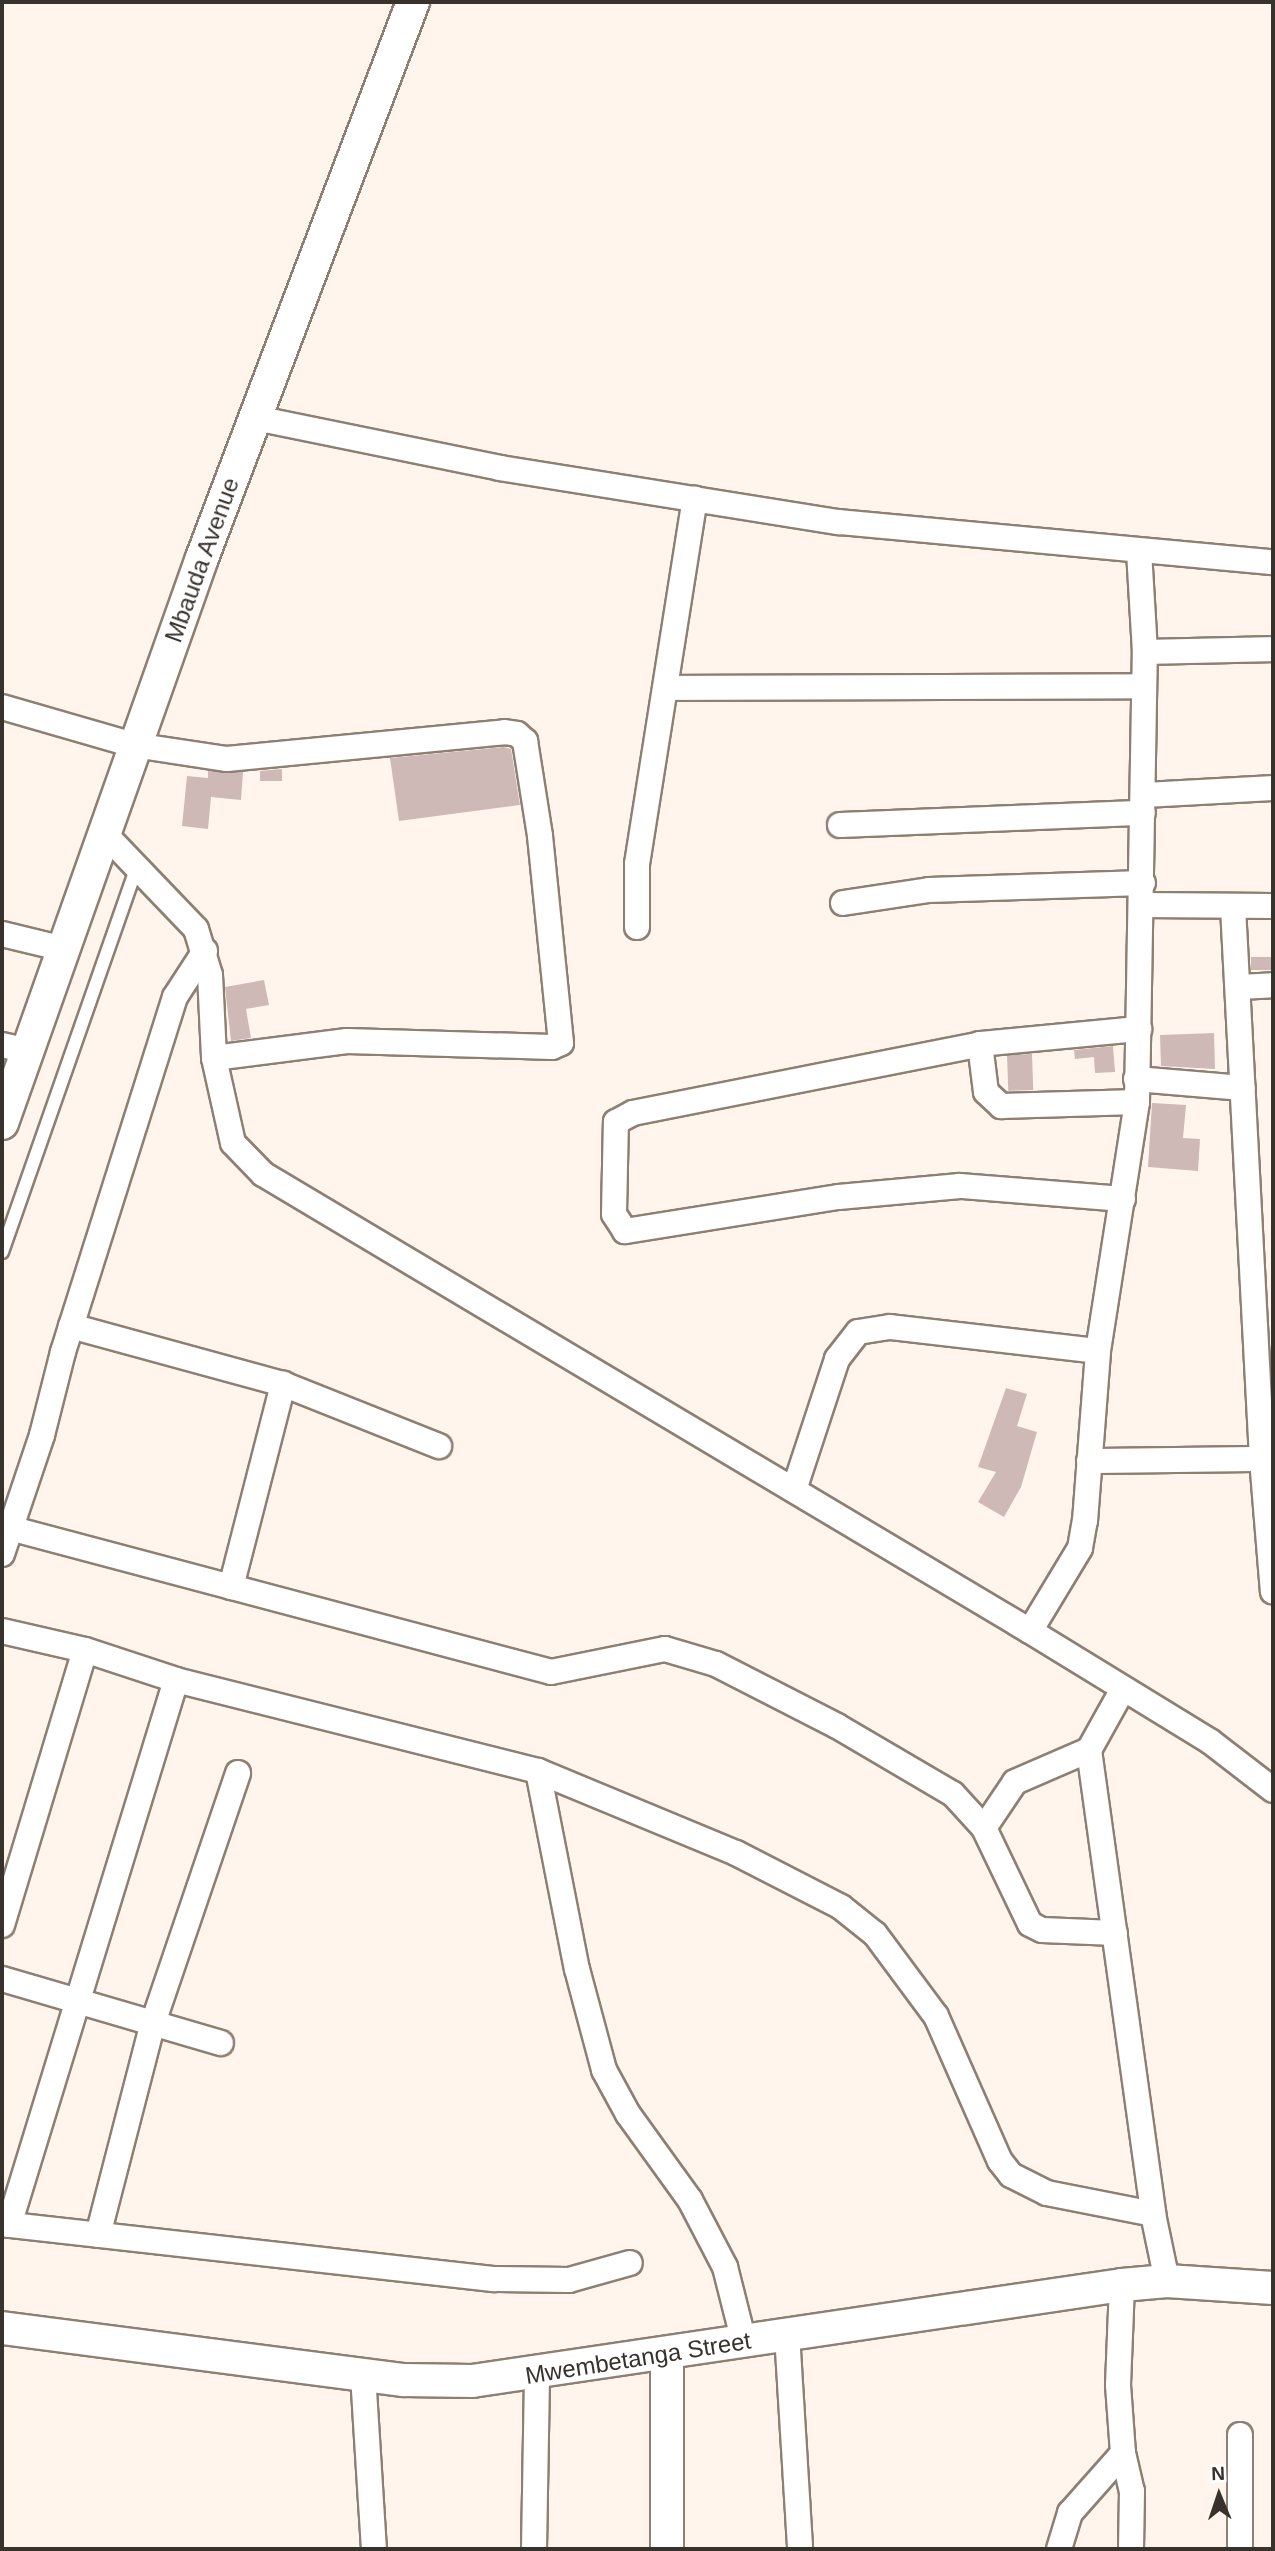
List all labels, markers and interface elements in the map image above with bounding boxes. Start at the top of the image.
street label: Mbauda Avenue [159,473,245,647]
street label: Mwembetanga Street [523,2326,753,2390]
north arrow [1184,2460,1254,2530]
text: N [1211,2463,1225,2484]

